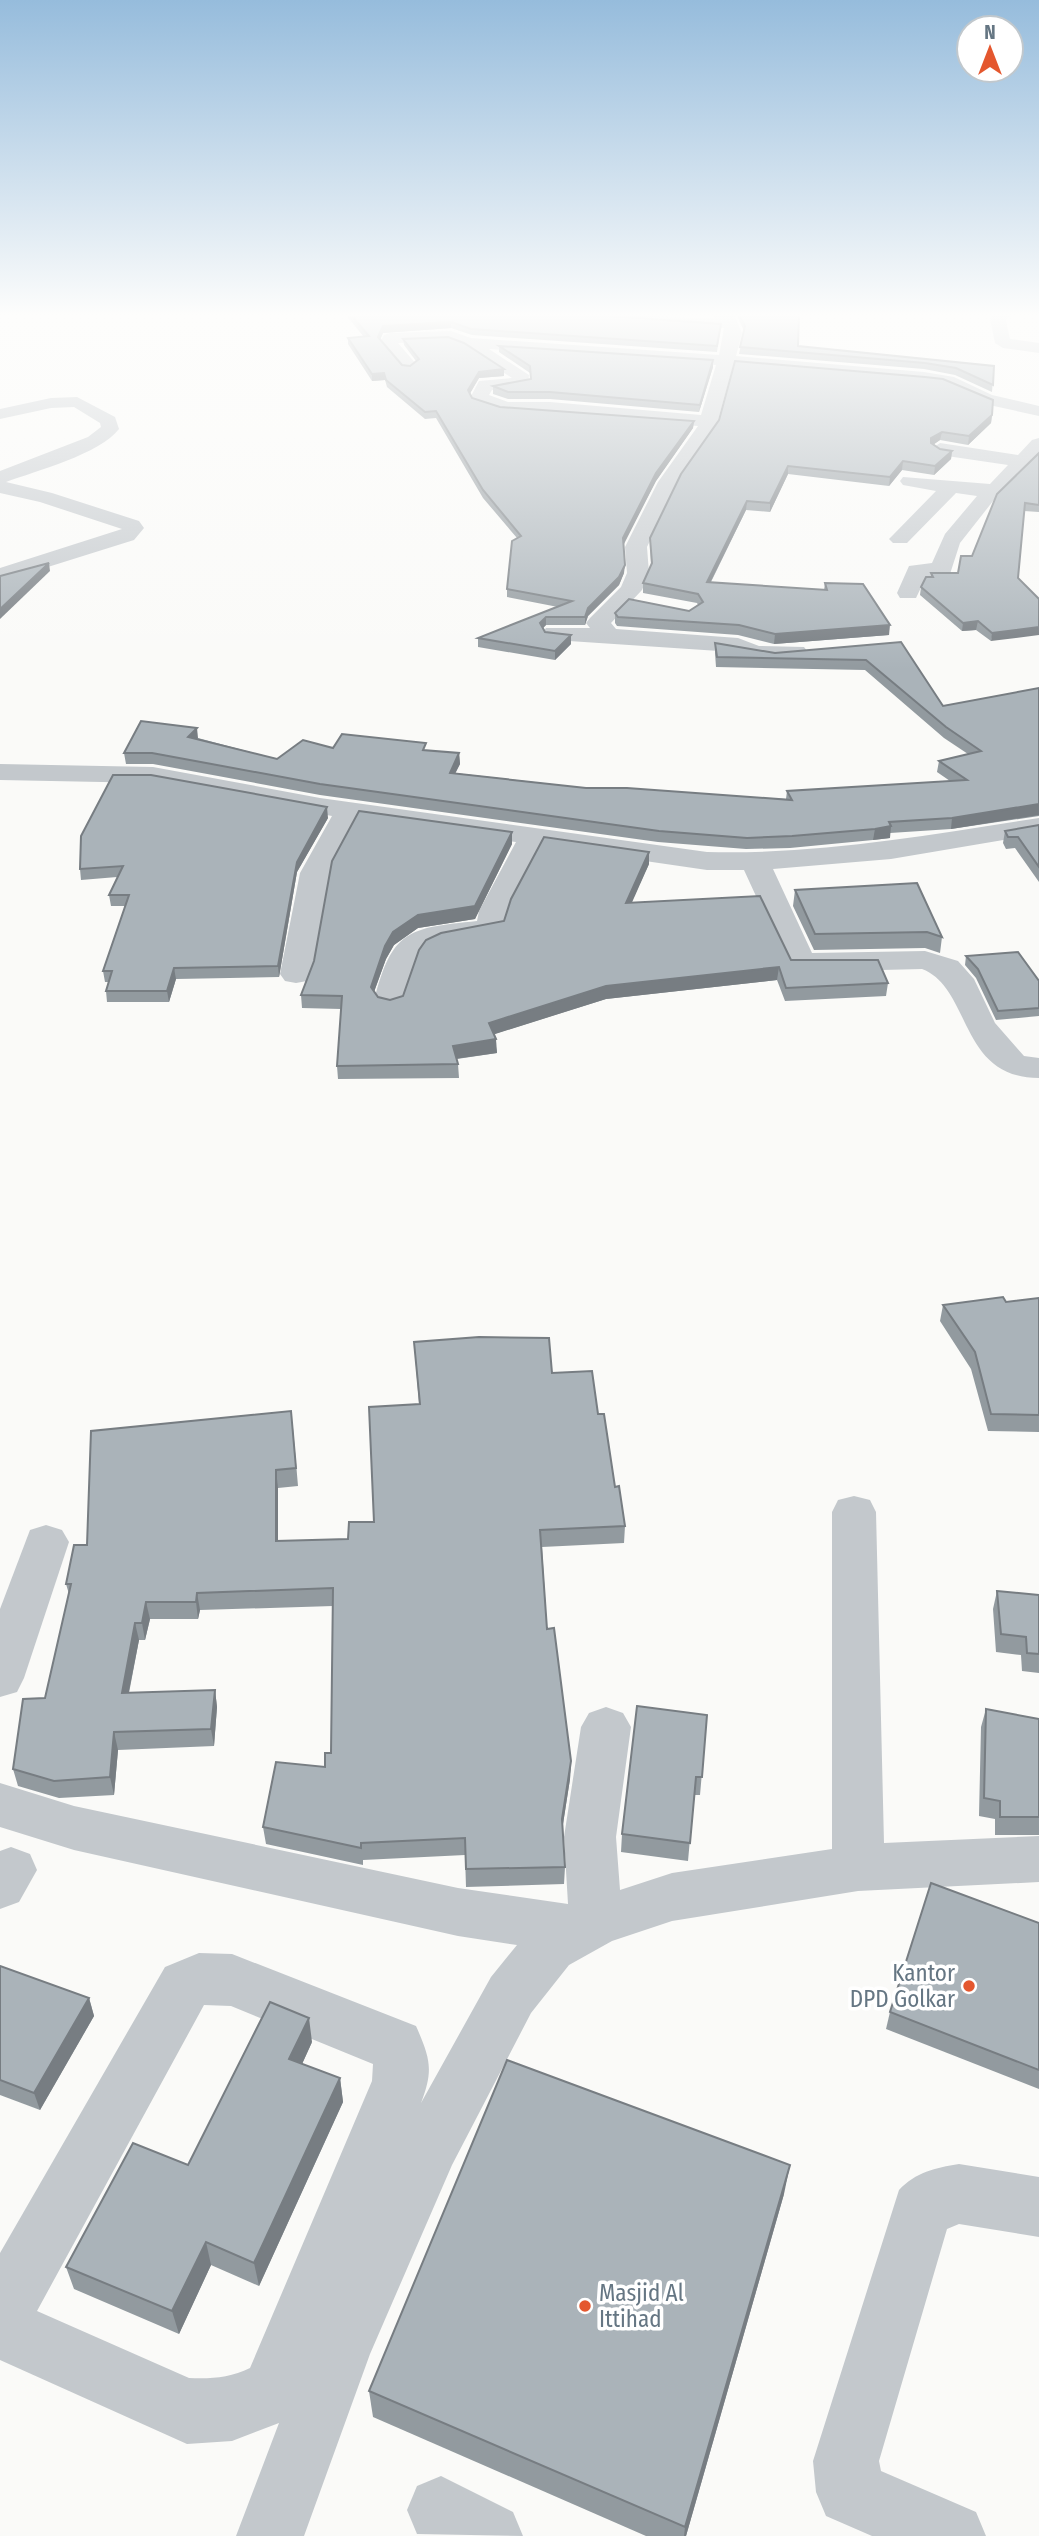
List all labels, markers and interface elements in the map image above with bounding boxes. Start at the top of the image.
north arrow [955,14,1025,84]
text: N [984,21,996,44]
place label: Kantor DPD Golkar [850,1959,955,2013]
marker: Kantor DPD Golkar [961,1978,977,1994]
place label: Masjid Al Ittihad [599,2279,684,2333]
marker: Masjid Al Ittihad [577,2298,593,2314]

